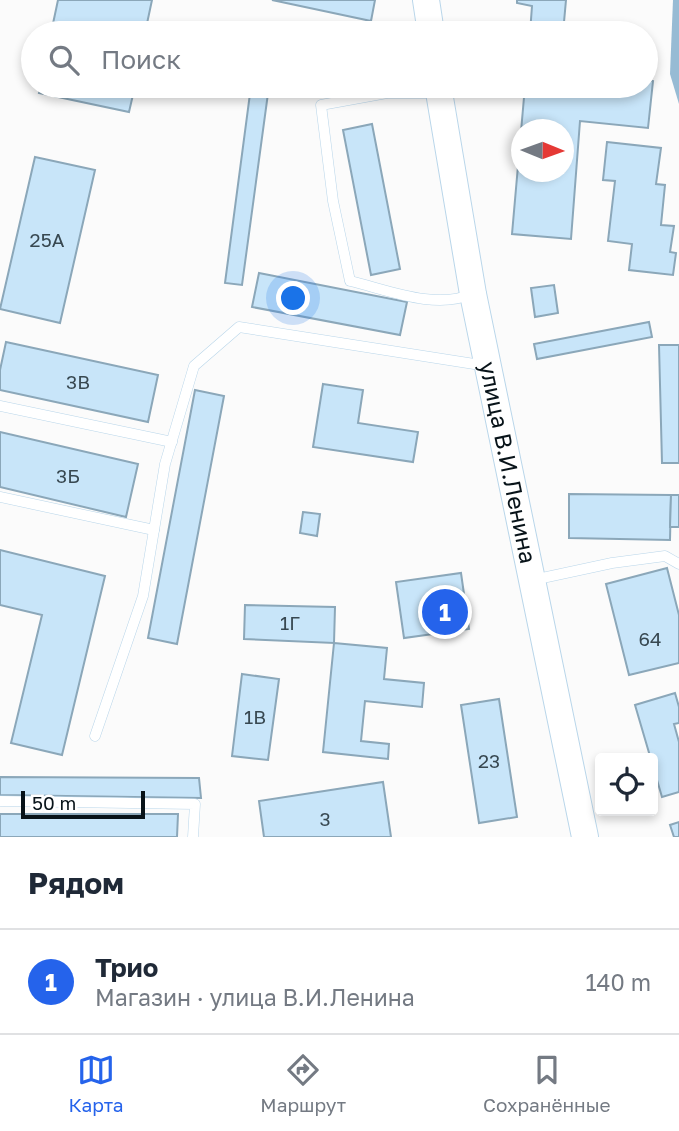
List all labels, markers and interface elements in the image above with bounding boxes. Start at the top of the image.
search box [21,21,658,98]
icon: search [45,41,83,79]
text: Поиск [101,44,181,75]
north arrow [511,119,574,182]
house number: 25А [30,228,65,251]
your location [276,281,310,315]
street label: улица В.И.Ленина [474,359,543,566]
house number: 3В [66,370,90,393]
house number: 3Б [56,464,80,487]
pin: 1 [422,586,468,638]
house number: 1Г [280,611,300,634]
house number: 64 [638,627,662,650]
house number: 1В [244,705,266,728]
house number: 23 [478,749,500,772]
map controls [595,753,658,816]
button: locate [595,753,658,816]
scale bar [21,788,145,820]
text: 50 m [32,791,76,814]
house number: 3 [319,807,331,830]
text: Рядом [28,865,124,901]
text: Трио [95,952,158,983]
text: 1 [45,968,57,996]
text: 140 m [585,968,651,996]
text: Магазин · улица В.И.Ленина [95,983,415,1011]
tab: Карта [68,1051,123,1116]
tab: Маршрут [260,1051,346,1116]
tab: Сохранённые [483,1051,611,1116]

